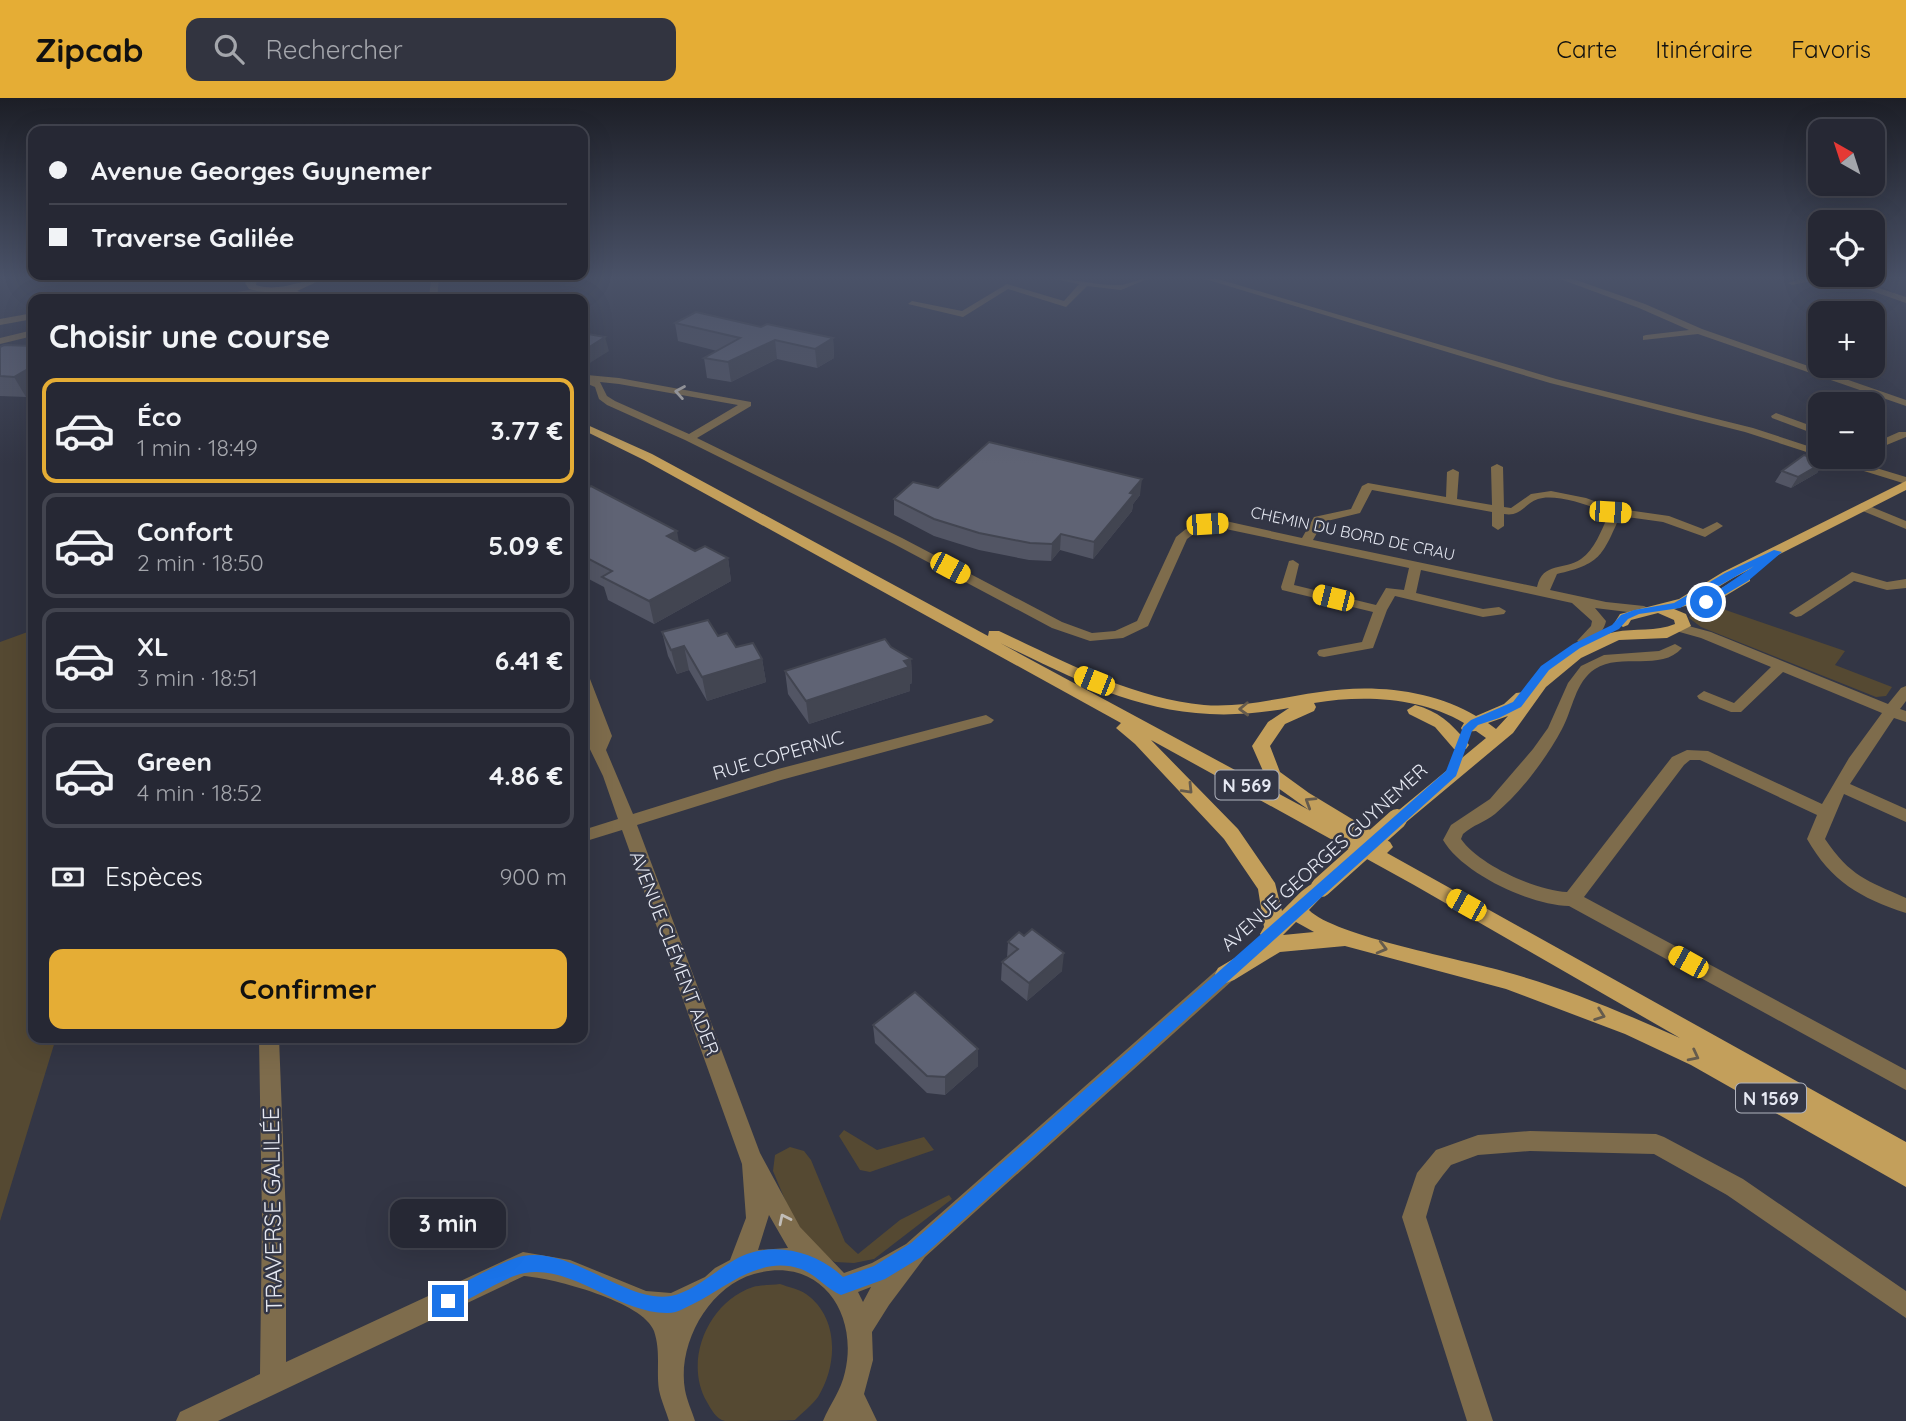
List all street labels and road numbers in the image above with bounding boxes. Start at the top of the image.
street label: CHEMIN DU BORD DE CRAU [1249,502,1457,564]
street label: RUE COPERNIC [710,725,846,785]
street label: AVENUE GEORGES GUYNEMER [1216,758,1432,956]
road number: N 569 [1216,770,1278,800]
street label: AVENUE CLÉMENT ADER [625,847,725,1059]
road number: N 1569 [1736,1084,1806,1113]
street label: TRAVERSE GALILÉE [256,1107,288,1313]

